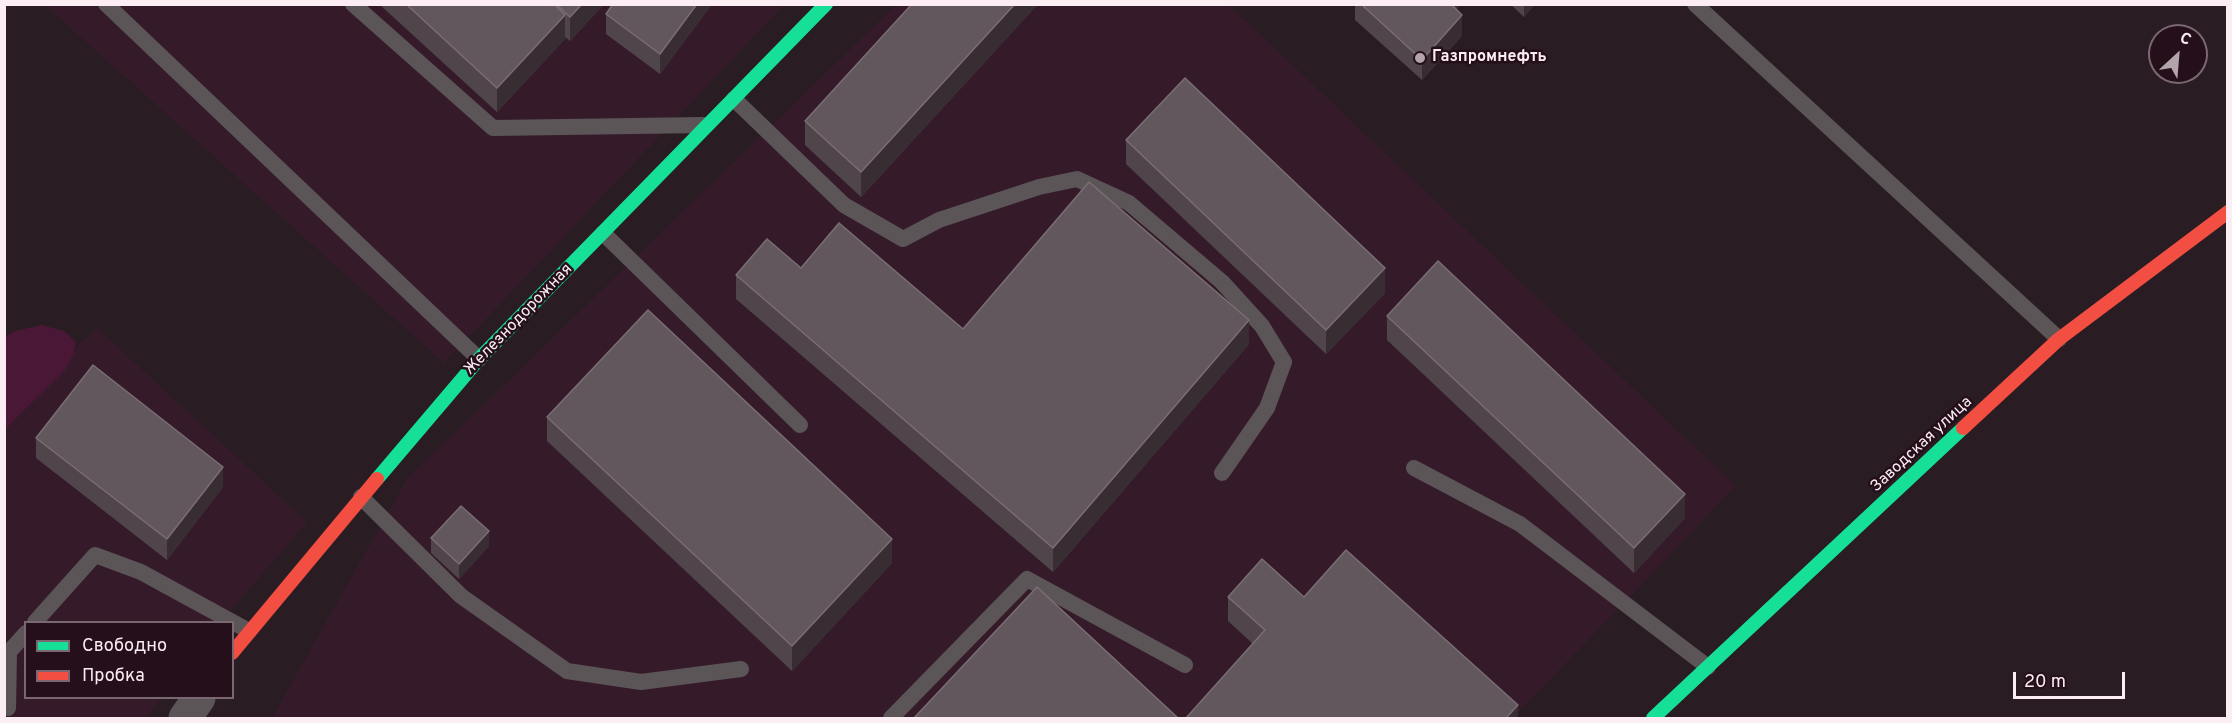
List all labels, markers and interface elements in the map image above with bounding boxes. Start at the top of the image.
north arrow [2148,24,2208,84]
text: С [2176,28,2194,51]
place label: Газпромнефть [1432,48,1547,68]
marker: Газпромнефть [1413,51,1427,65]
street label: Железнодорожная [461,260,577,380]
street label: Заводская улица [1867,393,1977,497]
legend [24,621,234,699]
text: Свободно [82,635,167,658]
scale bar [2016,660,2128,698]
text: Пробка [82,665,145,688]
text: 20 m [2024,671,2066,694]

